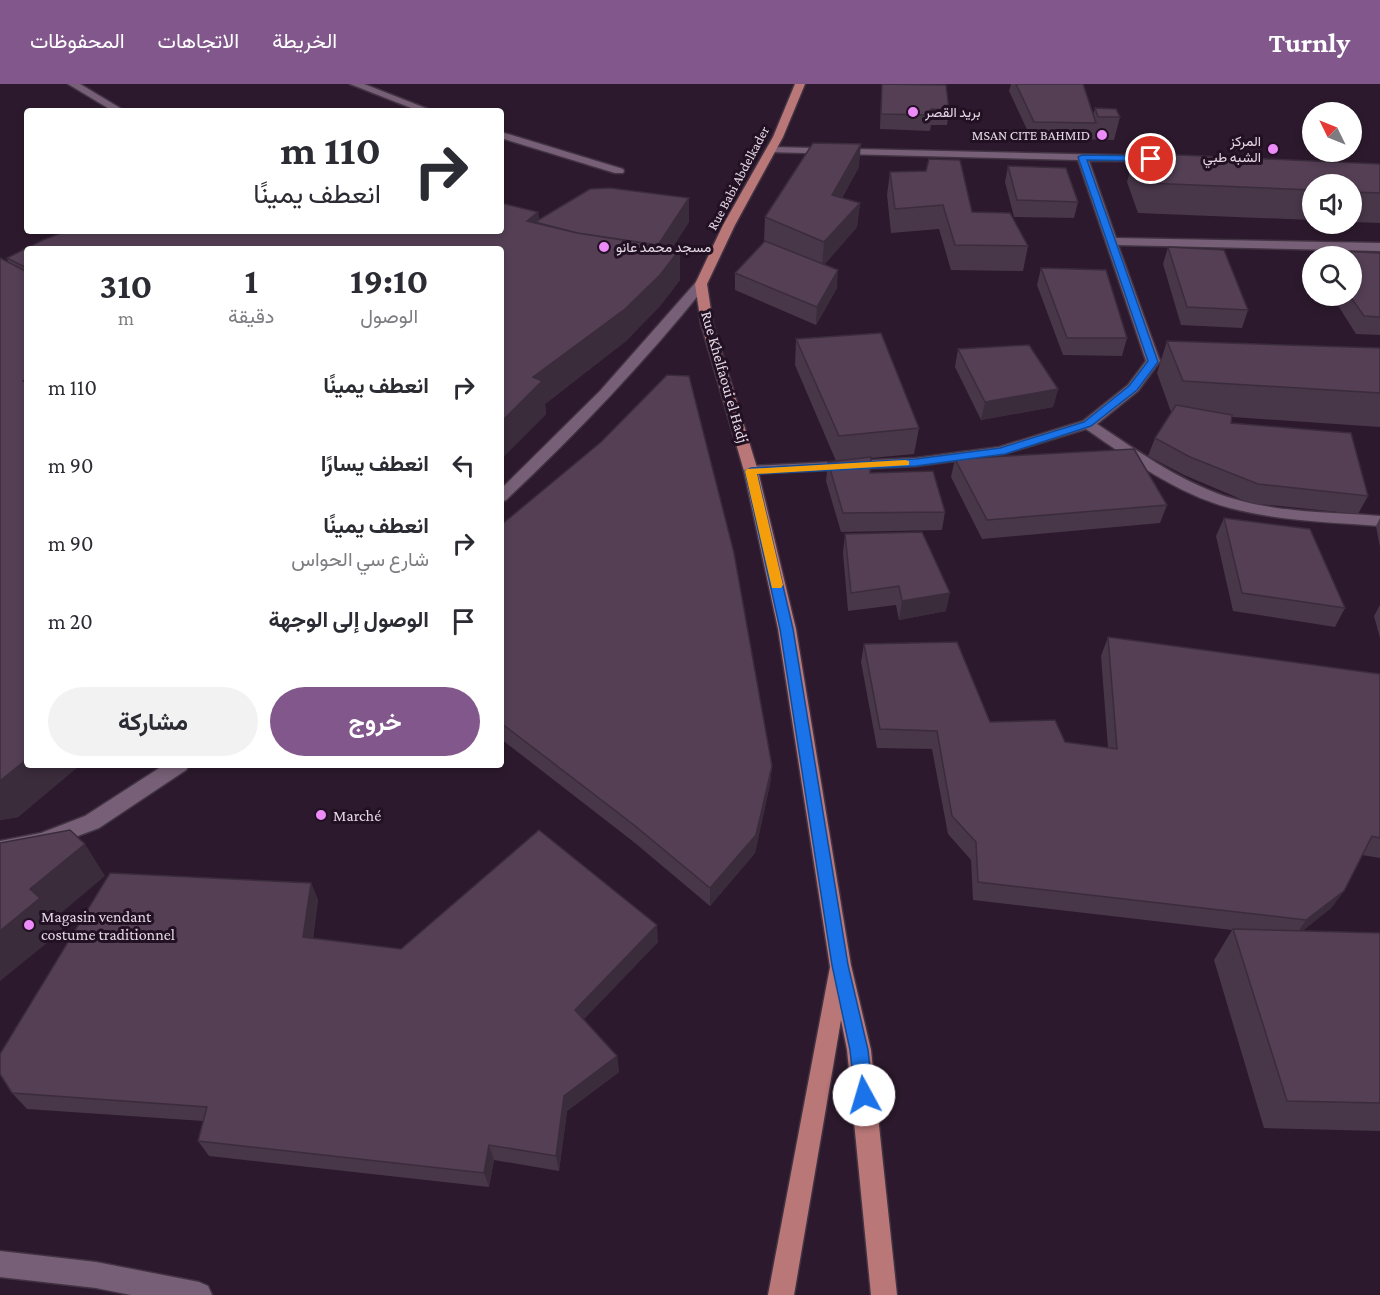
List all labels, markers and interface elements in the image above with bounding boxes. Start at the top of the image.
text: Turnly [1268,27,1350,58]
text: المحفوظات [30,29,125,53]
text: الاتجاهات [158,29,239,53]
text: الخريطة [272,29,337,53]
north arrow [1302,102,1362,162]
map controls [1302,102,1362,306]
place label: بريد القصر [924,104,981,121]
marker: بريد القصر [906,105,920,119]
street label: Rue Babi Abdelkader [704,123,772,233]
text: 110 m [280,126,381,173]
place label: MSAN CITE BAHMID [972,127,1090,143]
marker: MSAN CITE BAHMID [1095,128,1109,142]
icon: right [402,132,480,210]
pin [1125,133,1176,184]
place label: المركز الشبه طبي [1203,133,1261,169]
icon: arrive [1134,142,1167,175]
marker: المركز الشبه طبي [1266,142,1280,156]
button: sound [1302,174,1362,234]
text: انعطف يمينًا [253,179,381,209]
place label: مسجد محمد عانو [616,239,711,256]
marker: مسجد محمد عانو [597,240,611,254]
button: search [1302,246,1362,306]
text: 1 [244,261,258,301]
text: 19:10 [350,261,428,301]
text: 310 [100,266,153,306]
text: دقيقة [228,305,274,327]
text: الوصول [360,305,418,327]
text: m [118,307,134,329]
street label: Rue Khelfaoui el Hadj [697,309,752,445]
icon: right [447,371,480,404]
text: انعطف يمينًا [323,373,429,398]
text: 110 m [48,375,97,400]
icon: left [447,449,480,482]
text: انعطف يسارًا [321,451,429,476]
text: 90 m [48,453,93,478]
text: انعطف يمينًا [323,513,429,538]
icon: right [447,527,480,560]
text: 90 m [48,531,93,556]
text: شارع سي الحواس [291,548,429,570]
icon: arrive [447,605,480,638]
text: الوصول إلى الوجهة [268,607,429,632]
text: 20 m [48,609,93,634]
button: مشاركة [48,687,258,756]
button: خروج [270,687,480,756]
place label: Marché [333,807,381,824]
marker: Marché [314,808,328,822]
place label: Magasin vendant costume traditionnel [41,908,175,943]
marker: Magasin vendant costume traditionnel [22,918,36,932]
position arrow [832,1063,896,1127]

